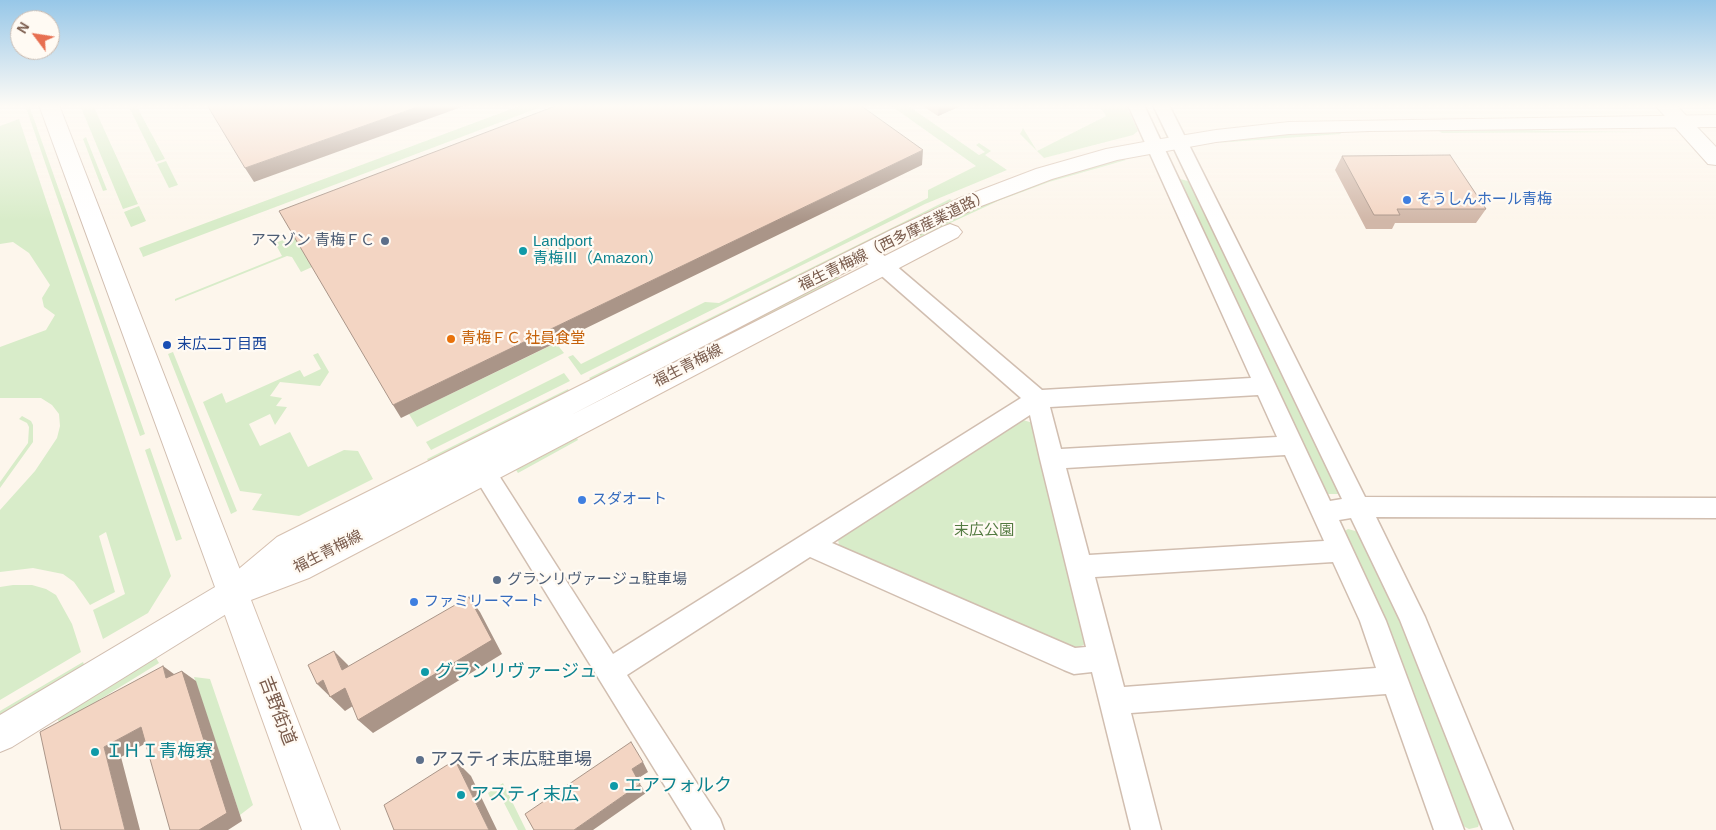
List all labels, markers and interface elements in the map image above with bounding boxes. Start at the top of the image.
north arrow [10,10,60,60]
text: N [14,19,32,36]
street label: 福生青梅線（西多摩産業道路） [796,187,992,295]
place label: そうしんホール青梅 [1417,191,1552,209]
marker: そうしんホール青梅 [1401,194,1413,206]
place label: アマゾン 青梅ＦＣ [251,232,375,250]
place label: Landport 青梅Ⅲ（Amazon） [533,233,663,268]
marker: アマゾン 青梅ＦＣ [379,235,391,247]
marker: Landport 青梅Ⅲ（Amazon） [517,245,529,257]
place label: 青梅ＦＣ 社員食堂 [461,330,585,348]
marker: 青梅ＦＣ 社員食堂 [445,333,457,345]
place label: 末広二丁目西 [177,336,267,354]
marker: 末広二丁目西 [161,339,173,351]
street label: 福生青梅線 [651,341,725,391]
place label: スダオート [592,491,667,509]
marker: スダオート [576,494,588,506]
park label: 末広公園 [954,522,1014,540]
street label: 福生青梅線 [291,527,365,577]
place label: グランリヴァージュ駐車場 [507,571,687,589]
marker: グランリヴァージュ駐車場 [491,574,503,586]
place label: ファミリーマート [424,593,544,611]
marker: ファミリーマート [408,596,420,608]
place label: グランリヴァージュ [435,661,597,683]
marker: グランリヴァージュ [419,666,431,678]
street label: 吉野街道 [254,674,300,748]
place label: ＩＨＩ青梅寮 [105,741,213,763]
marker: ＩＨＩ青梅寮 [89,746,101,758]
place label: アスティ末広駐車場 [430,749,592,771]
marker: アスティ末広駐車場 [414,754,426,766]
place label: エアフォルク [624,775,732,797]
marker: エアフォルク [608,780,620,792]
place label: アスティ末広 [471,784,579,806]
marker: アスティ末広 [455,789,467,801]

